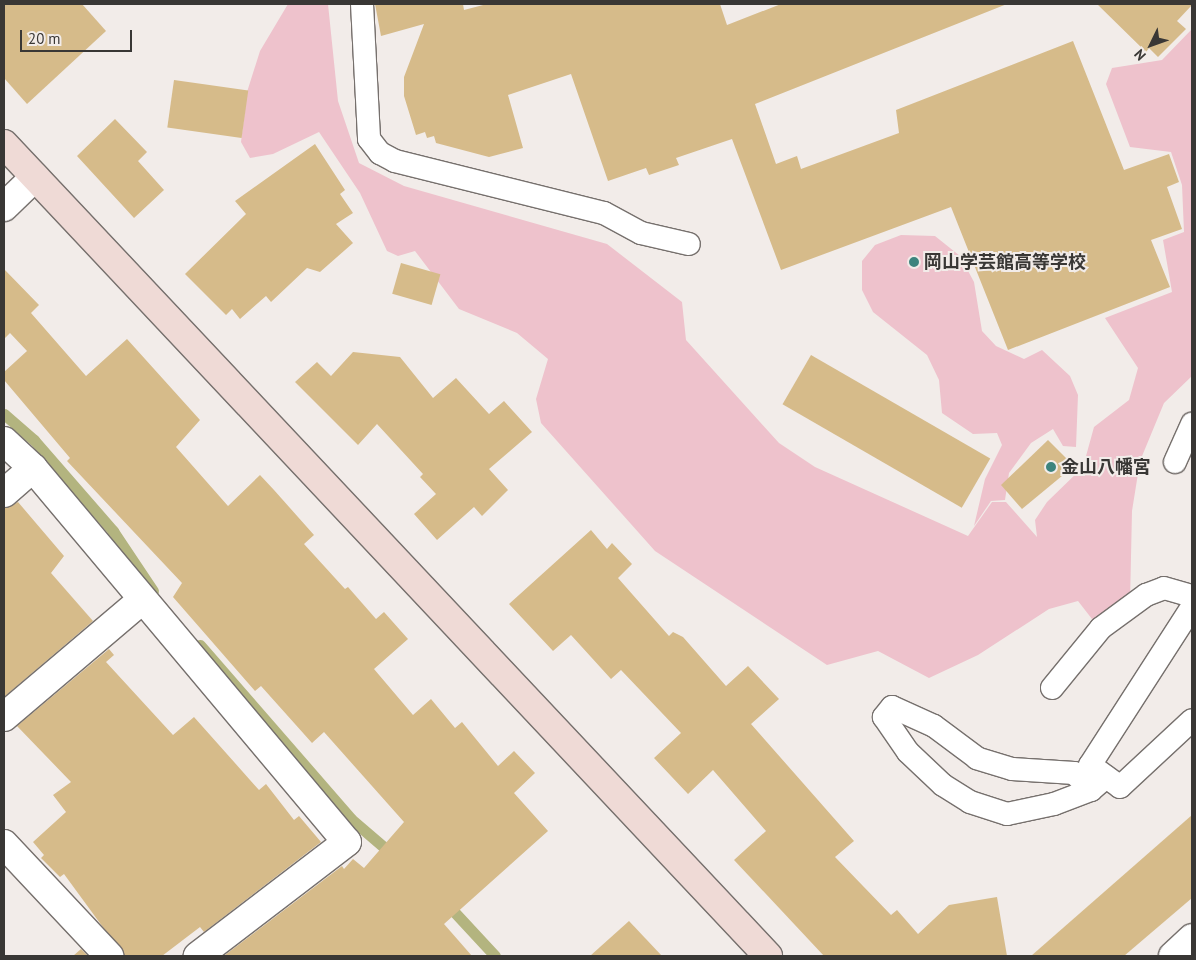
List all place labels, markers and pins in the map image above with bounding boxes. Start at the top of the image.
place label: 岡山学芸館高等学校 [924,251,1086,273]
marker: 岡山学芸館高等学校 [908,256,920,268]
place label: 金山八幡宮 [1061,456,1151,478]
marker: 金山八幡宮 [1045,461,1057,473]

